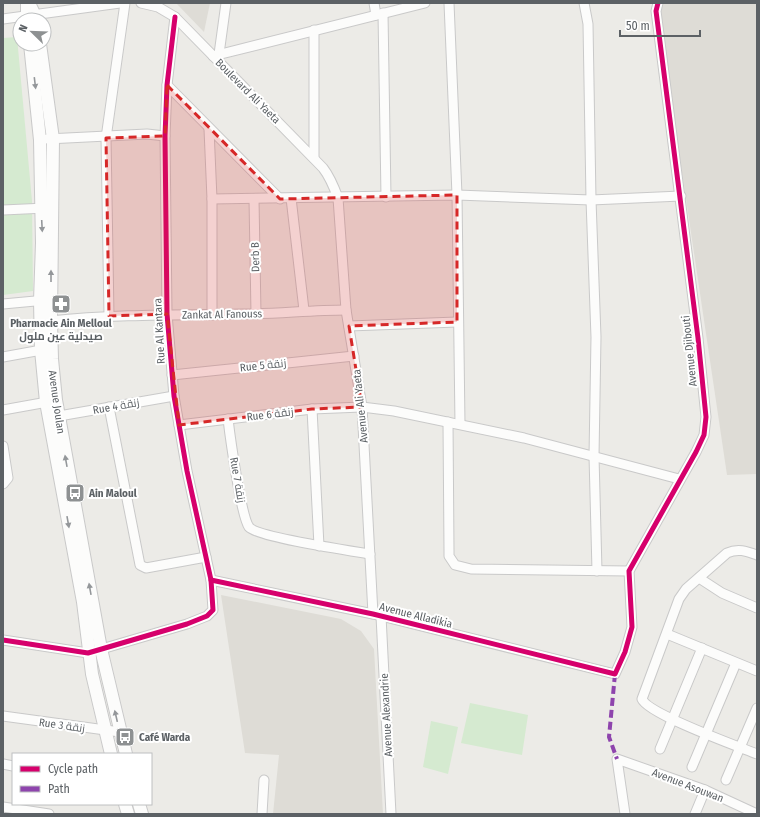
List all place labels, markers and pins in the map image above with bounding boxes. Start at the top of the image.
pharmacy icon: Pharmacie Ain Melloul صيدلية عين ملول [50,293,72,315]
place label: Pharmacie Ain Melloul صيدلية عين ملول [10,317,113,344]
bus stop icon: Ain Maloul [64,482,86,504]
place label: Ain Maloul [88,487,138,500]
bus stop icon: Café Warda [114,726,136,748]
place label: Café Warda [139,731,191,744]

